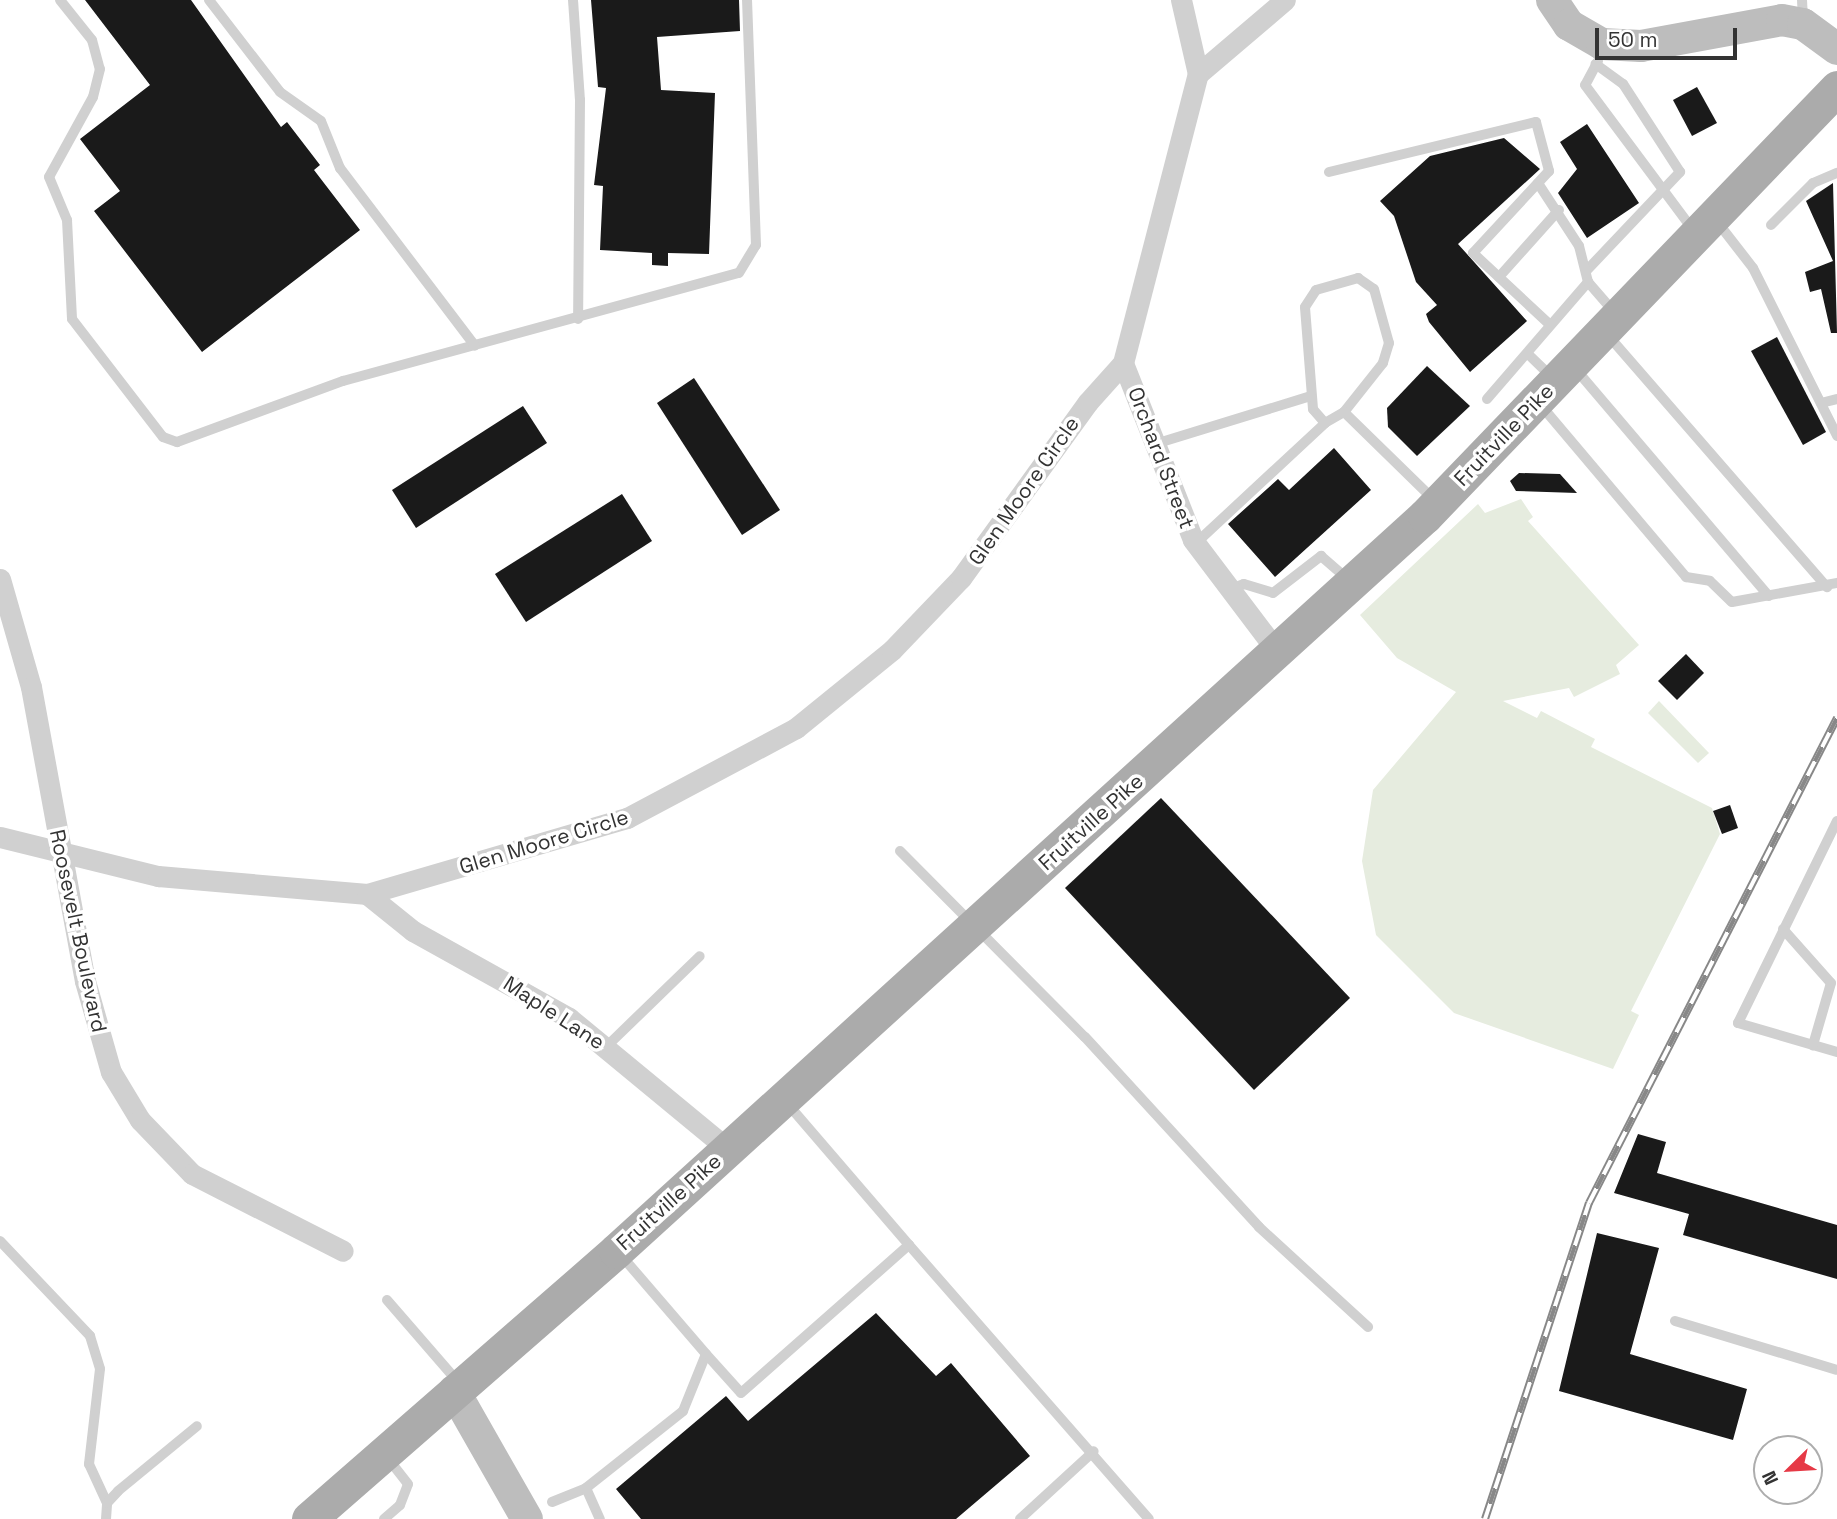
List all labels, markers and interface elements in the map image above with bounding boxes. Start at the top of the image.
scale bar [1599,14,1741,58]
text: 50 m [1608,26,1658,53]
street label: Fruitville Pike [1449,379,1559,491]
street label: Orchard Street [1122,384,1200,532]
street label: Glen Moore Circle [963,412,1085,570]
street label: Fruitville Pike [1033,768,1149,876]
street label: Glen Moore Circle [456,804,632,880]
street label: Roosevelt Boulevard [44,827,112,1035]
street label: Maple Lane [499,971,609,1055]
street label: Fruitville Pike [611,1148,727,1256]
north arrow [1753,1435,1823,1505]
text: N [1756,1467,1784,1489]

